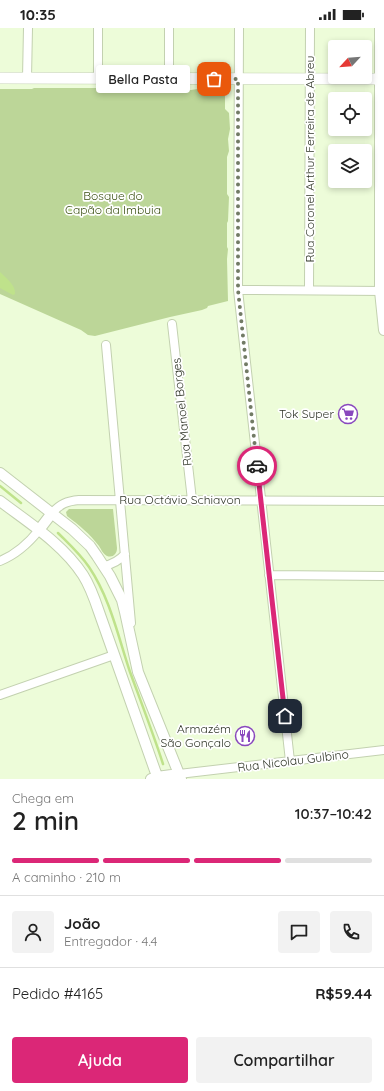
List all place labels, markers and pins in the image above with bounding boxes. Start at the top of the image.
pin [197,62,231,96]
callout: Bella Pasta [96,65,190,93]
supermarket icon: Tok Super [337,403,359,425]
place label: Tok Super [279,406,334,421]
pin [268,699,302,733]
place label: Armazém São Gonçalo [161,721,231,750]
restaurant icon: Armazém São Gonçalo [234,725,256,747]

